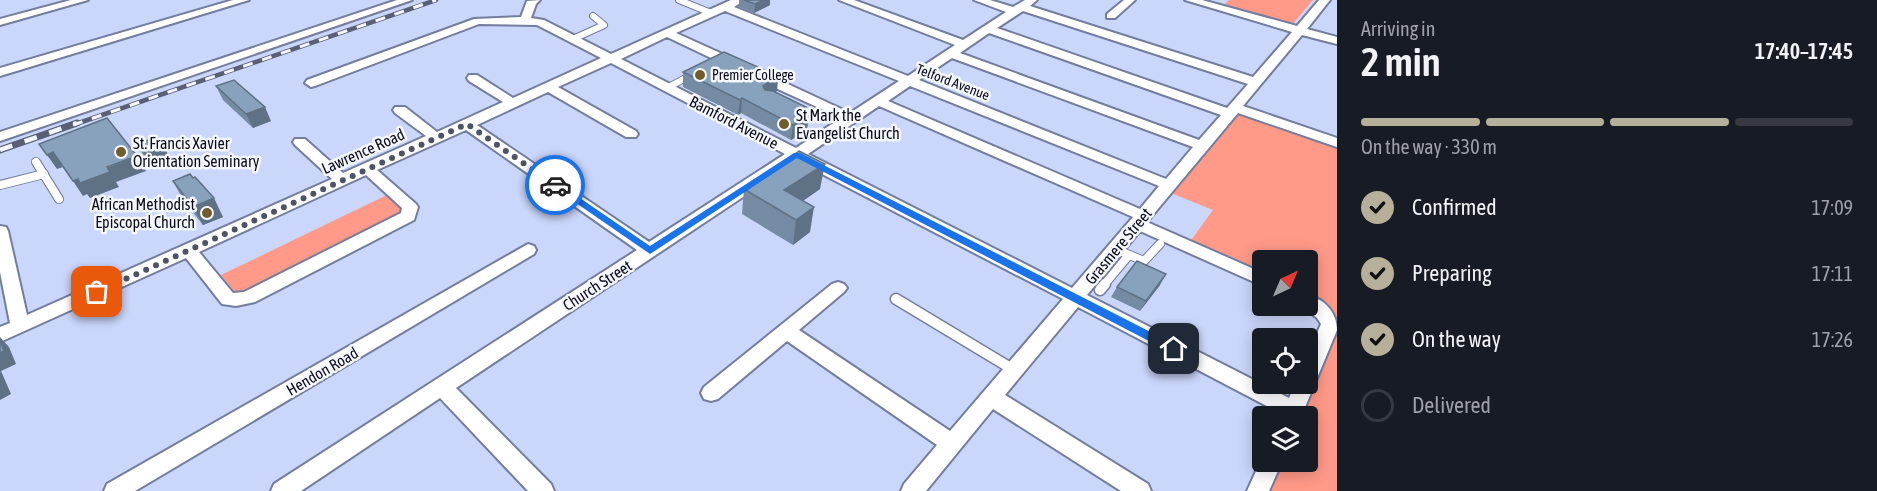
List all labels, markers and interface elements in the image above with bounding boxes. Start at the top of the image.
text: Arriving in [1361,17,1435,40]
text: 17:40–17:45 [1755,38,1853,64]
text: 2 min [1361,40,1441,84]
street label: Telford Avenue [914,61,992,103]
place label: Premier College [712,67,794,83]
marker: Premier College [693,68,707,82]
street label: Bamford Avenue [687,92,781,152]
place label: St Mark the Evangelist Church [796,106,900,143]
marker: St Mark the Evangelist Church [777,117,791,131]
street label: Lawrence Road [319,125,407,177]
place label: St. Francis Xavier Orientation Seminary [133,134,260,171]
text: On the way · 330 m [1361,135,1497,158]
marker: St. Francis Xavier Orientation Seminary [114,145,128,159]
courier [525,155,585,215]
icon: car [539,169,572,202]
icon: check [1361,191,1394,224]
text: Confirmed [1412,194,1497,220]
place label: African Methodist Episcopal Church [92,195,195,232]
text: 17:09 [1811,196,1853,219]
street label: Grasmere Street [1081,204,1155,288]
marker: African Methodist Episcopal Church [200,206,214,220]
north arrow [1252,250,1318,316]
map controls [1252,250,1318,472]
street label: Church Street [559,256,635,314]
icon: check [1361,257,1394,290]
text: Preparing [1412,260,1492,286]
text: 17:11 [1812,262,1853,285]
pin [71,266,122,317]
icon: bag [80,275,113,308]
pin [1148,323,1199,374]
icon: check [1361,323,1394,356]
text: On the way [1412,326,1501,352]
button: locate [1252,328,1318,394]
text: 17:26 [1812,328,1853,351]
icon: home [1157,332,1190,365]
street label: Hendon Road [283,343,361,399]
text: Delivered [1412,392,1491,418]
button: layers [1252,406,1318,472]

